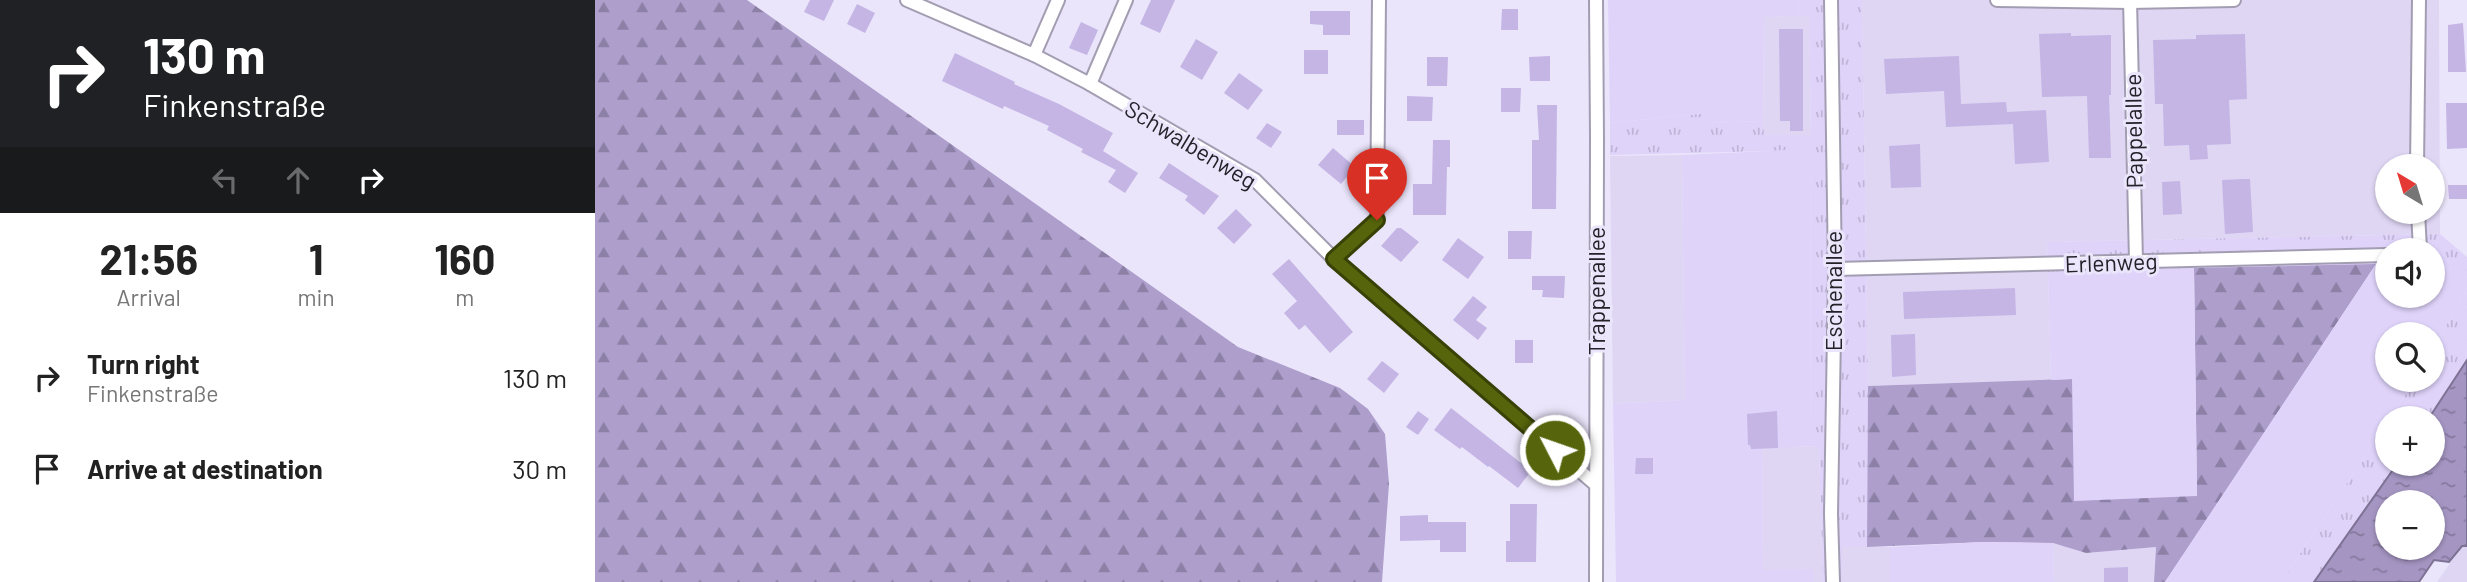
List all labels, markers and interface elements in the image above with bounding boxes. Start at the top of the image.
text: 130 m [143,25,265,84]
icon: right [28,28,119,119]
street label: Pappelallee [2118,73,2148,189]
text: Finkenstraße [143,85,326,123]
street label: Schwalbenweg [1120,94,1262,194]
pin [1347,148,1407,220]
north arrow [2375,154,2445,224]
map controls [2375,154,2445,560]
icon: arrive [1358,159,1396,197]
icon: left [206,161,244,199]
icon: ahead [279,161,317,199]
icon: right [352,161,390,199]
street label: Trappenallee [1582,227,1610,355]
street label: Eschenallee [1819,231,1847,351]
text: 21:56 [99,233,198,283]
text: 1 [309,233,324,283]
text: 160 [434,233,496,283]
button: sound [2375,238,2445,308]
street label: Erlenweg [2064,246,2158,278]
text: Arrival [117,283,181,311]
text: min [297,283,335,311]
text: m [455,283,474,311]
button: search [2375,322,2445,392]
text: Turn right [87,348,200,379]
icon: right [28,359,66,397]
text: 130 m [503,362,567,393]
text: Finkenstraße [87,379,219,407]
button: + [2375,406,2445,476]
position arrow [1518,413,1592,487]
icon: arrive [28,450,66,488]
text: Arrive at destination [87,453,323,484]
text: 30 m [512,453,567,484]
button: − [2375,490,2445,560]

